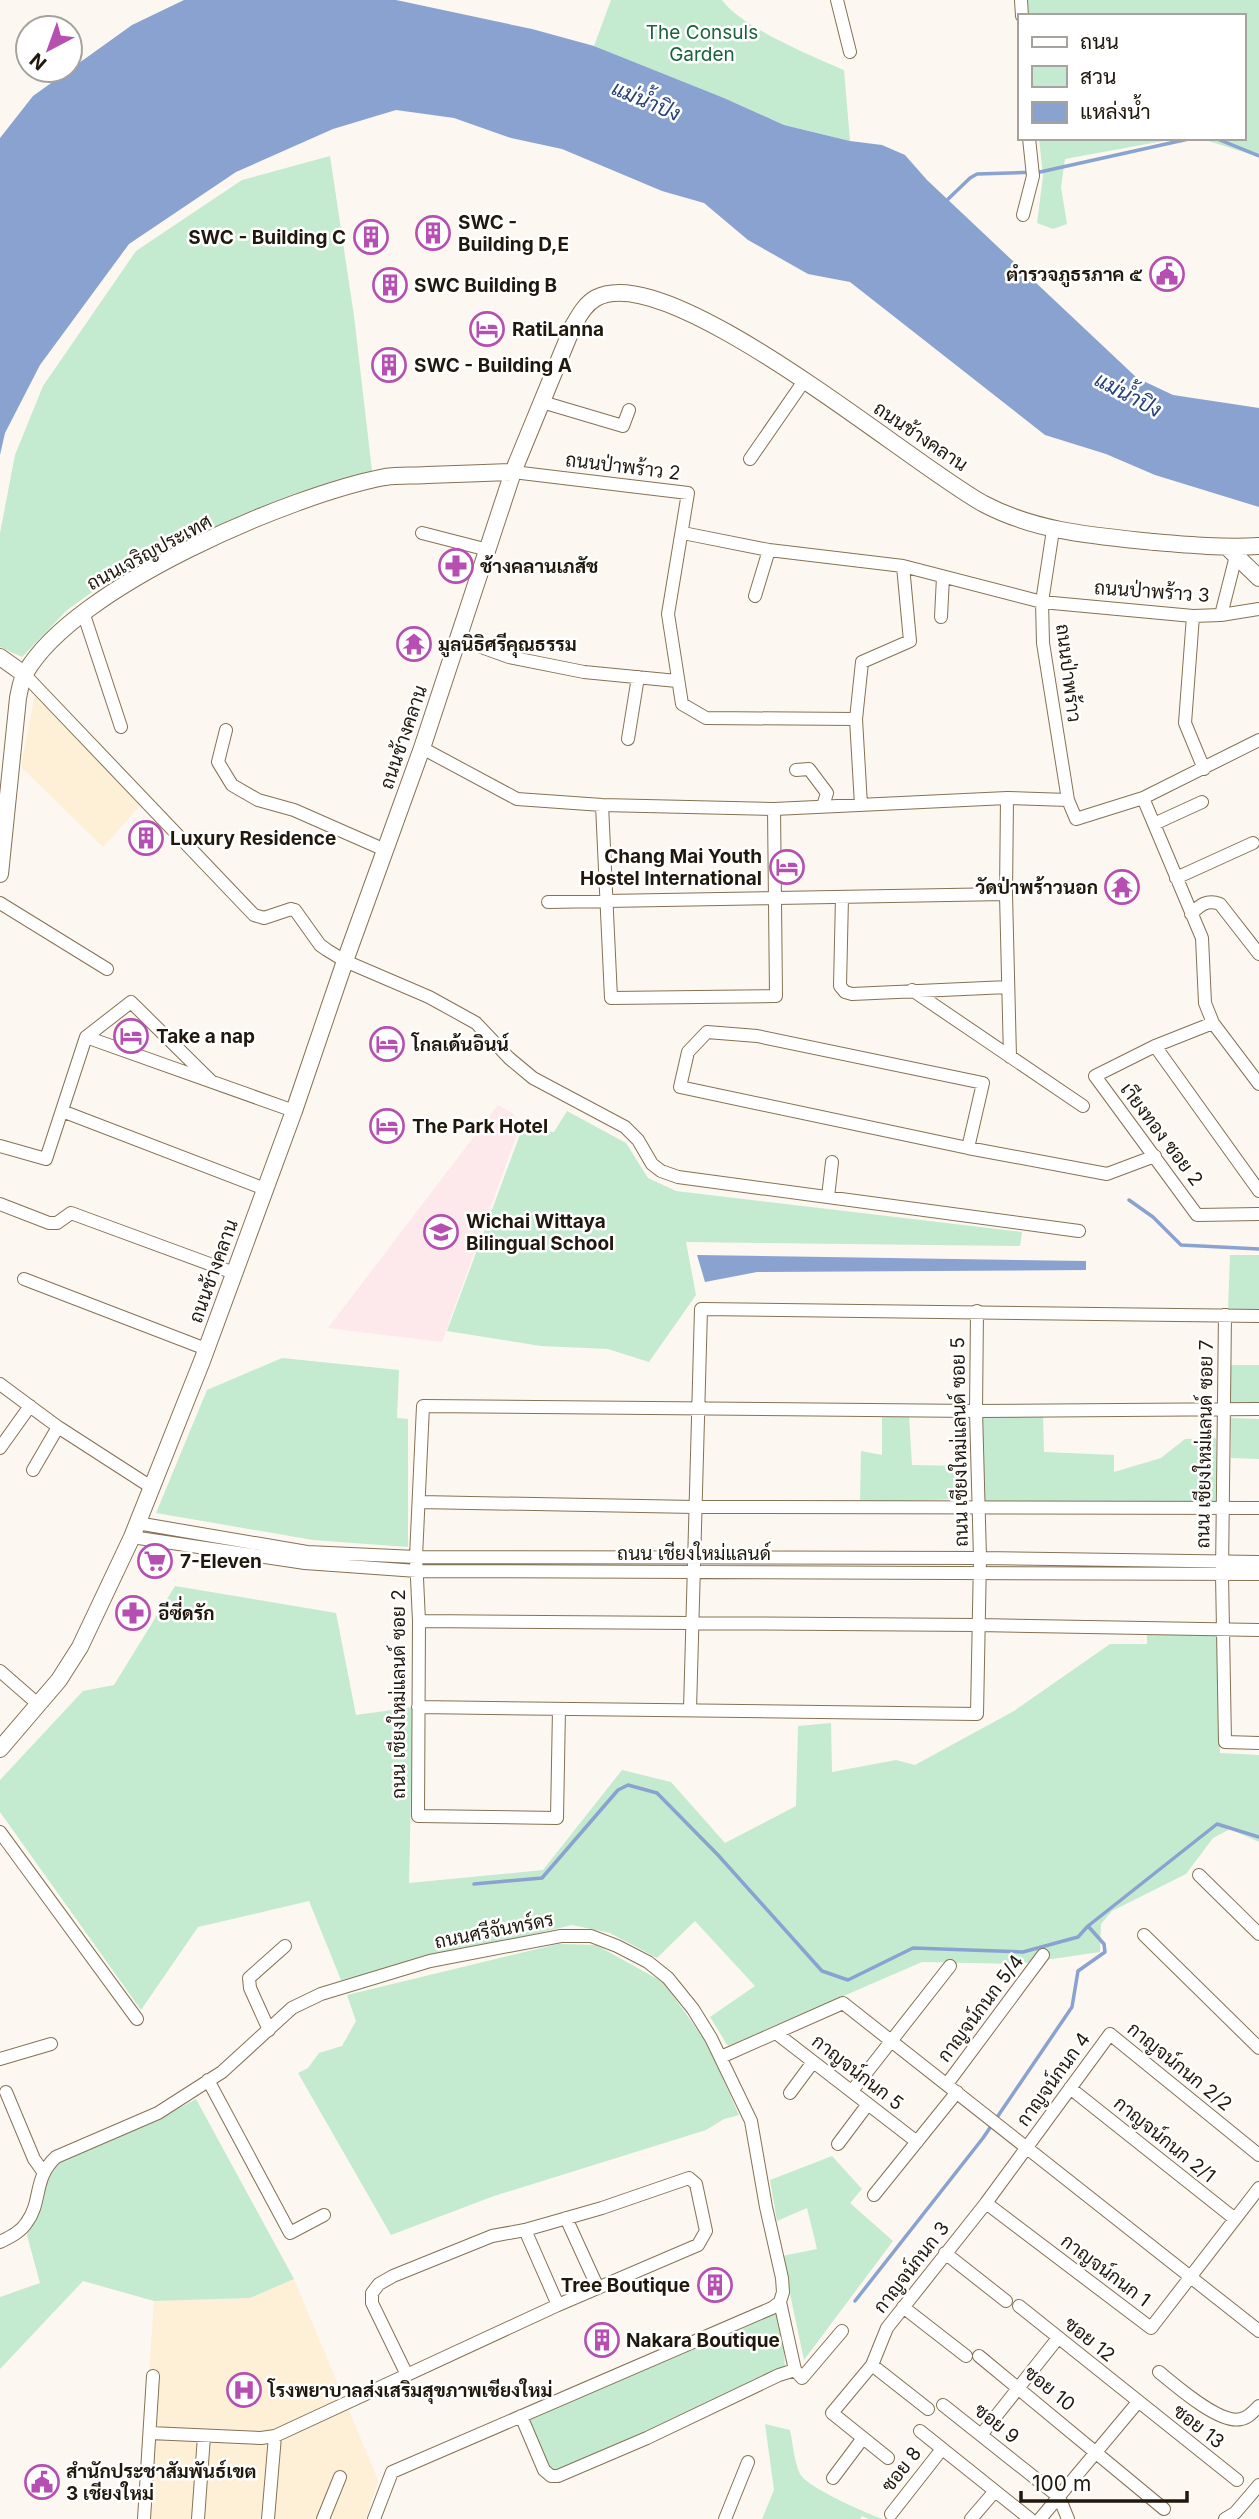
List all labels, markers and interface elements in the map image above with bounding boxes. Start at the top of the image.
north arrow [14,14,84,84]
legend [1018,14,1245,140]
park label: The Consuls Garden [646,21,758,66]
text: ถนน [1080,29,1119,54]
text: N [25,48,51,75]
text: สวน [1080,64,1116,89]
water label: แม่น้ำปิง [608,70,686,126]
text: แหล่งน้ำ [1080,94,1151,124]
place label: SWC - Building D,E [458,211,569,256]
building icon: SWC - Building D,E [414,214,452,252]
building icon: SWC - Building C [352,218,390,256]
place label: SWC - Building C [188,226,346,249]
public building icon: ตำรวจภูธรภาค ๕ [1148,255,1186,293]
place label: ตำรวจภูธรภาค ๕ [1006,263,1143,288]
building icon: SWC Building B [371,266,409,304]
place label: SWC Building B [414,274,557,297]
hotel icon: RatiLanna [468,310,506,348]
place label: RatiLanna [512,318,604,341]
building icon: SWC - Building A [370,346,408,384]
place label: SWC - Building A [414,354,572,377]
water label: แม่น้ำปิง [1091,362,1168,422]
street label: ถนนช้างคลาน [869,397,972,476]
street label: ถนนป่าพร้าว 2 [564,447,682,485]
street label: ถนนเจริญประเทศ [83,510,216,595]
pharmacy icon: ช้างคลานเภสัช [437,547,475,585]
place label: ช้างคลานเภสัช [480,555,598,578]
street label: ถนนป่าพร้าว 3 [1093,575,1211,607]
street label: ถนนป่าพร้าว [1051,623,1087,723]
temple icon: มูลนิธิศรีคุณธรรม [395,625,433,663]
place label: มูลนิธิศรีคุณธรรม [438,632,577,659]
street label: ถนนช้างคลาน [375,682,432,792]
building icon: Luxury Residence [127,819,165,857]
place label: Luxury Residence [170,827,336,850]
place label: Chang Mai Youth Hostel International [580,845,762,890]
hotel icon: Chang Mai Youth Hostel International [768,848,806,886]
temple icon: วัดป่าพร้าวนอก [1103,868,1141,906]
place label: วัดป่าพร้าวนอก [975,876,1098,899]
hotel icon: Take a nap [112,1017,150,1055]
place label: Take a nap [156,1025,255,1048]
hotel icon: โกลเด้นอินน์ [368,1025,406,1063]
place label: โกลเด้นอินน์ [411,1032,510,1056]
street label: เาียงทอง ซอย 2 [1115,1078,1209,1190]
hotel icon: The Park Hotel [368,1107,406,1145]
place label: The Park Hotel [412,1115,548,1138]
place label: Wichai Wittaya Bilingual School [466,1210,614,1255]
school or university icon: Wichai Wittaya Bilingual School [422,1213,460,1251]
street label: ถนนช้างคลาน [184,1216,243,1326]
street label: ถนน เชียงใหม่แลนด์ ซอย 5 [945,1337,973,1547]
street label: ถนน เชียงใหม่แลนด์ ซอย 7 [1190,1339,1218,1549]
street label: ถนน เชียงใหม่แลนด์ [617,1541,771,1565]
supermarket icon: 7-Eleven [136,1542,174,1580]
place label: 7-Eleven [180,1550,262,1573]
street label: ถนน เชียงใหม่แลนด์ ซอย 2 [386,1589,410,1799]
pharmacy icon: อีซี่ดรัก [114,1594,152,1632]
place label: อีซี่ดรัก [158,1596,215,1625]
street label: ถนนศรีจันทร์ดร [432,1907,556,1953]
street label: กาญจน์กนก 5/4 [932,1949,1028,2067]
street label: กาญจน์กนก 2/2 [1123,2016,1237,2116]
street label: กาญจน์กนก 4 [1011,2027,1095,2131]
street label: กาญจน์กนก 5 [807,2029,909,2115]
street label: กาญจน์กนก 2/1 [1109,2091,1221,2187]
street label: กาญจน์กนก 3 [868,2216,954,2318]
street label: กาญจน์กนก 1 [1057,2229,1155,2311]
building icon: Tree Boutique [696,2266,734,2304]
place label: Tree Boutique [561,2274,690,2297]
street label: ซอย 12 [1060,2312,1120,2367]
building icon: Nakara Boutique [583,2321,621,2359]
place label: Nakara Boutique [626,2329,780,2352]
street label: ซอย 10 [1020,2361,1080,2416]
hospital icon: โรงพยาบาลส่งเสริมสุขภาพเชียงใหม่ [225,2371,263,2409]
place label: โรงพยาบาลส่งเสริมสุขภาพเชียงใหม่ [267,2378,553,2405]
street label: ซอย 9 [970,2398,1024,2448]
street label: ซอย 13 [1169,2399,1229,2453]
street label: ซอย 8 [877,2442,926,2496]
place label: สำนักประชาสัมพันธ์เขต 3 เชียงใหม่ [66,2459,256,2505]
scale bar [1021,2460,1187,2504]
public building icon: สำนักประชาสัมพันธ์เขต 3 เชียงใหม่ [23,2463,61,2501]
text: 100 m [1032,2471,1091,2496]

